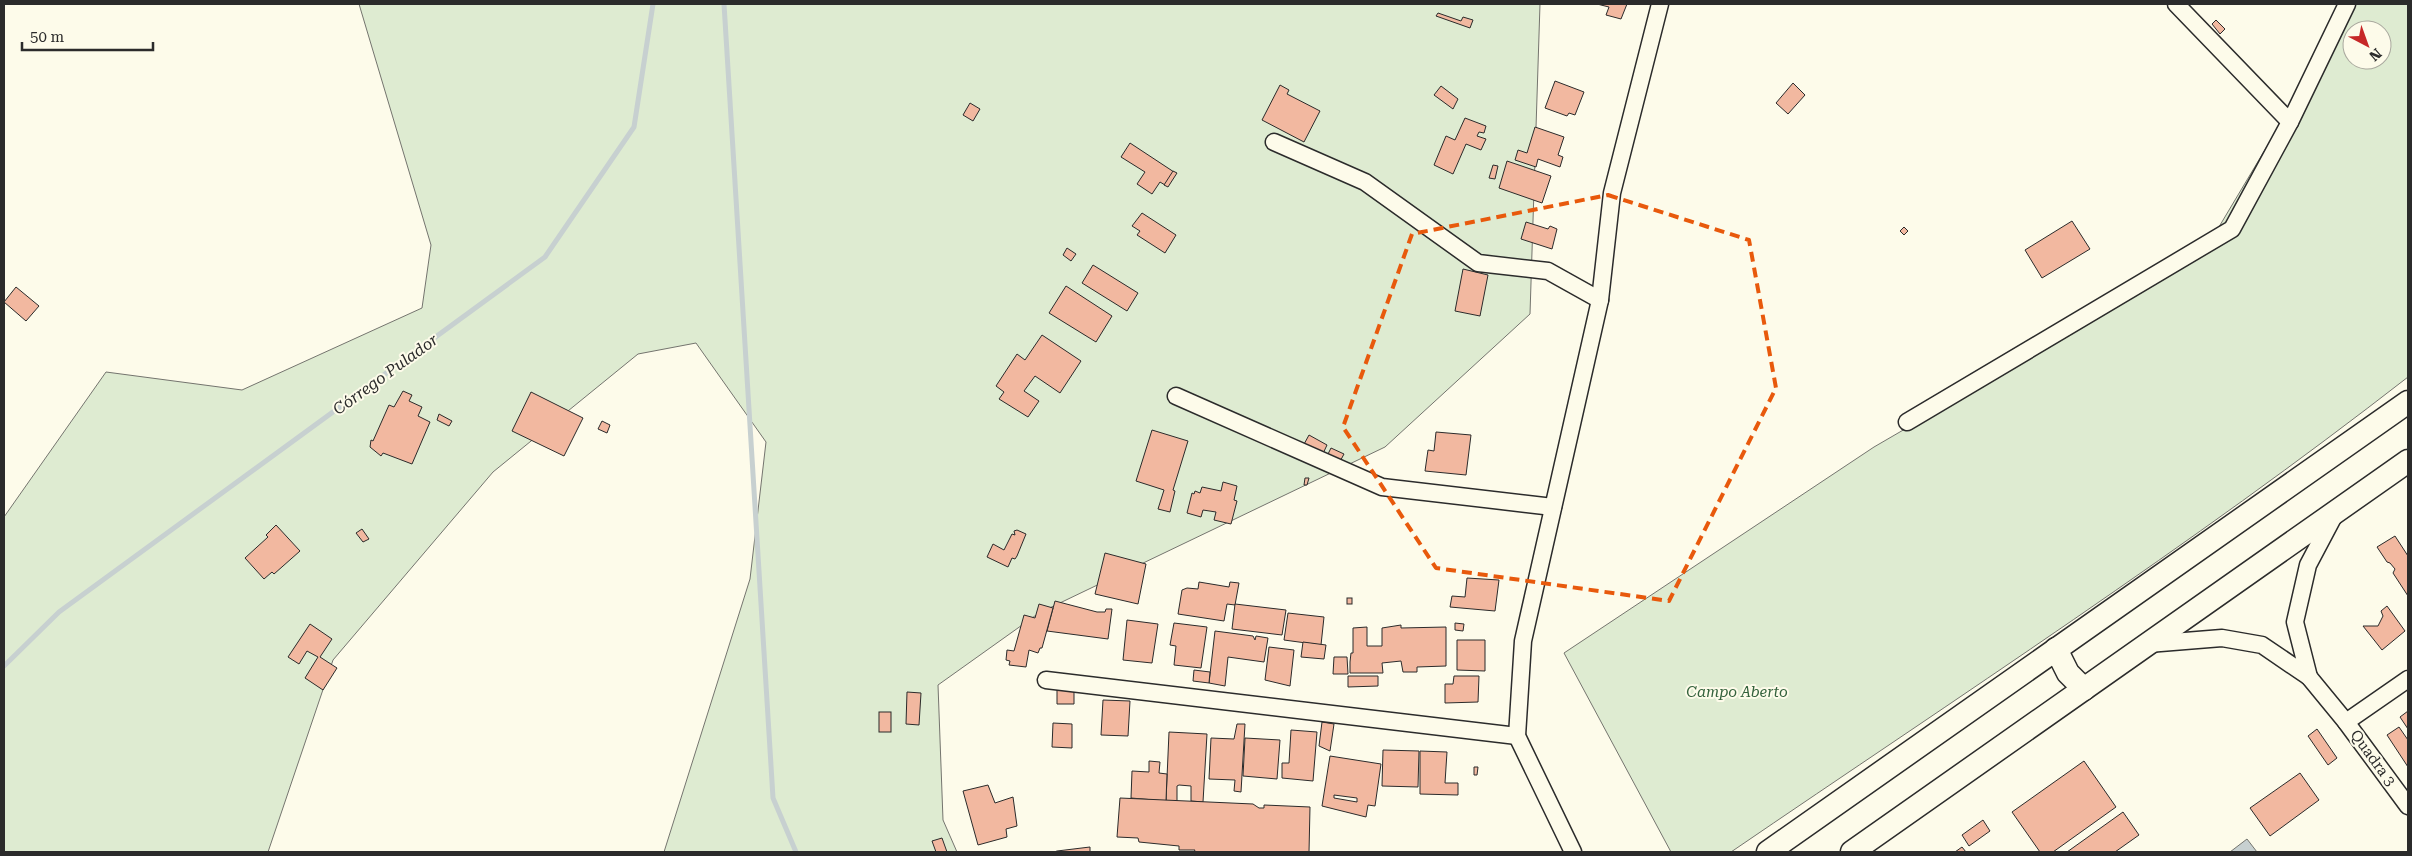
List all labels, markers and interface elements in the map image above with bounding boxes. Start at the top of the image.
scale bar [22,20,154,52]
north arrow [2342,20,2392,70]
text: 50 m [30,28,65,46]
text: N [2366,45,2385,65]
water label: Córrego Pulador [329,330,442,419]
park label: Campo Aberto [1686,683,1788,701]
street label: Quadra 3 [2347,726,2399,790]

